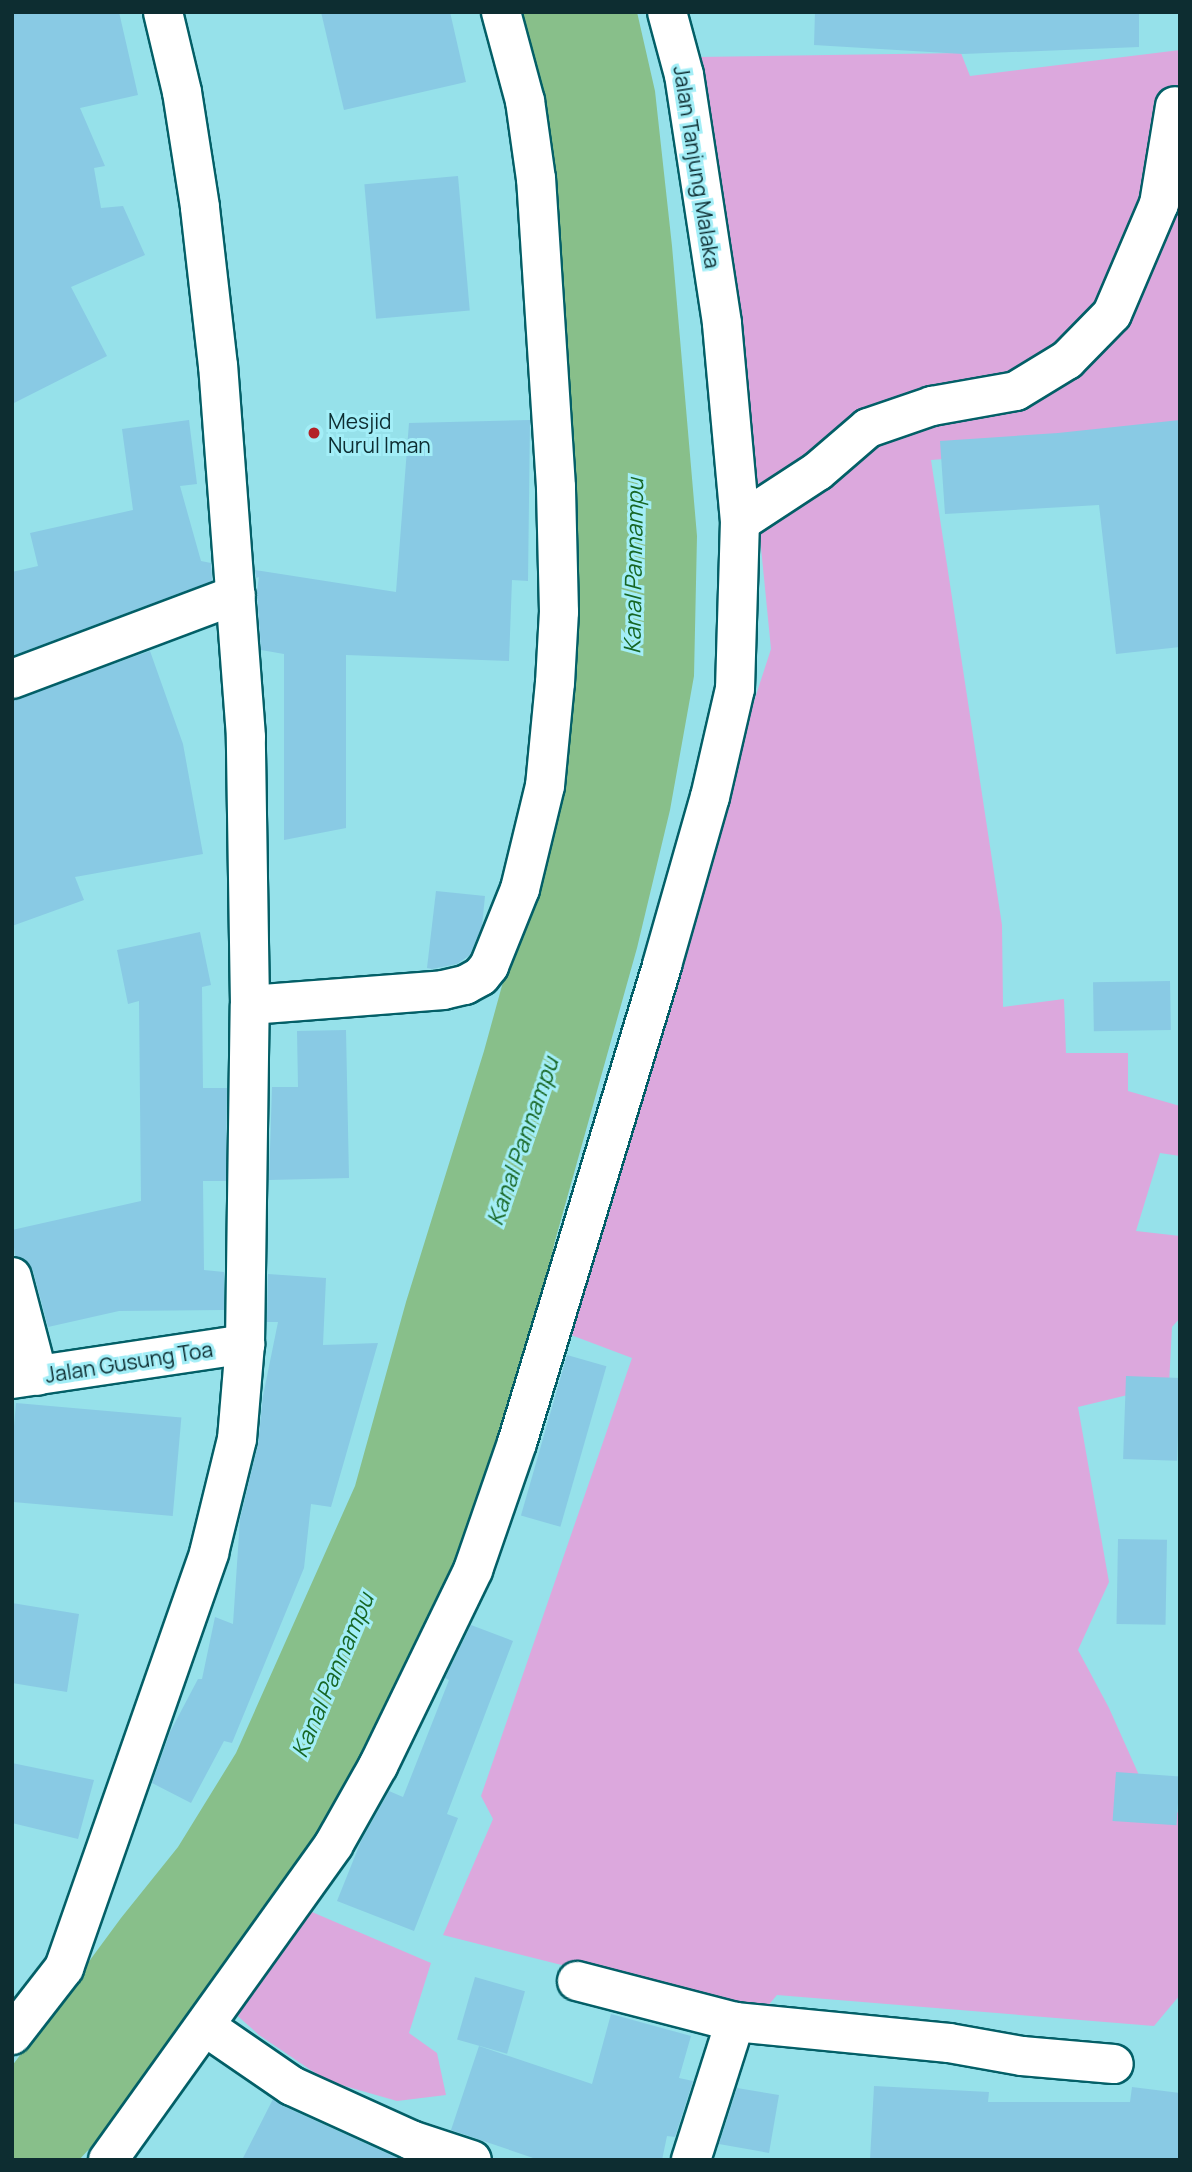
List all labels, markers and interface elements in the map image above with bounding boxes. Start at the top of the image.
street label: Jalan Tanjung Malaka [669,64,725,270]
place label: Mesjid Nurul Iman [328,408,431,458]
marker: Mesjid Nurul Iman [306,425,322,441]
water label: Kanal Pannampu [618,478,648,654]
water label: Kanal Pannampu [480,1053,564,1229]
street label: Jalan Gusung Toa [43,1336,215,1388]
water label: Kanal Pannampu [285,1589,379,1761]

